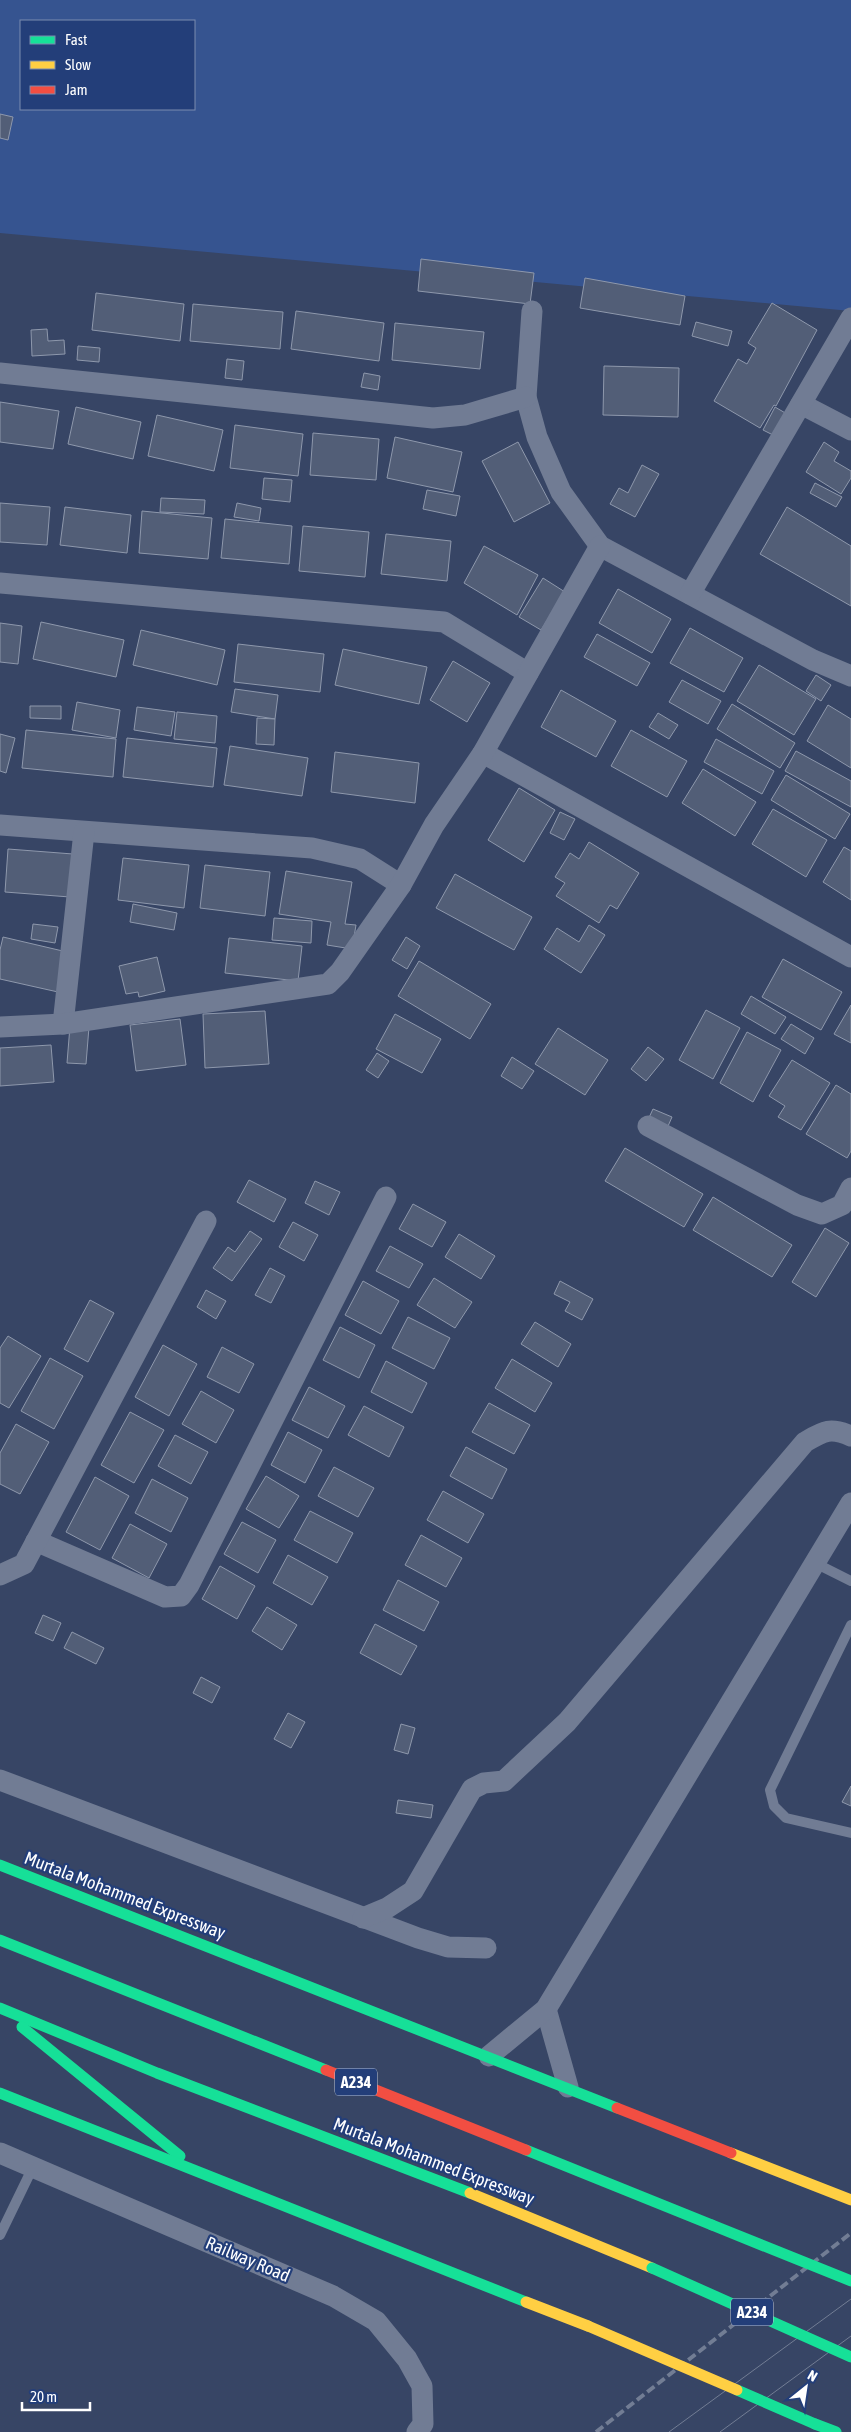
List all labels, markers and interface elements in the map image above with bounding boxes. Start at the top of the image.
legend [20,20,195,110]
text: Fast [65,31,87,48]
text: Slow [65,56,91,73]
text: Jam [65,81,88,98]
street label: Murtala Mohammed Expressway [21,1847,229,1943]
road number: A234 [335,2068,377,2096]
street label: Murtala Mohammed Expressway [330,2113,538,2209]
street label: Railway Road [203,2232,293,2286]
road number: A234 [731,2298,773,2326]
north arrow [781,2362,831,2412]
text: N [805,2367,820,2385]
scale bar [22,2380,90,2412]
text: 20 m [30,2388,57,2405]

